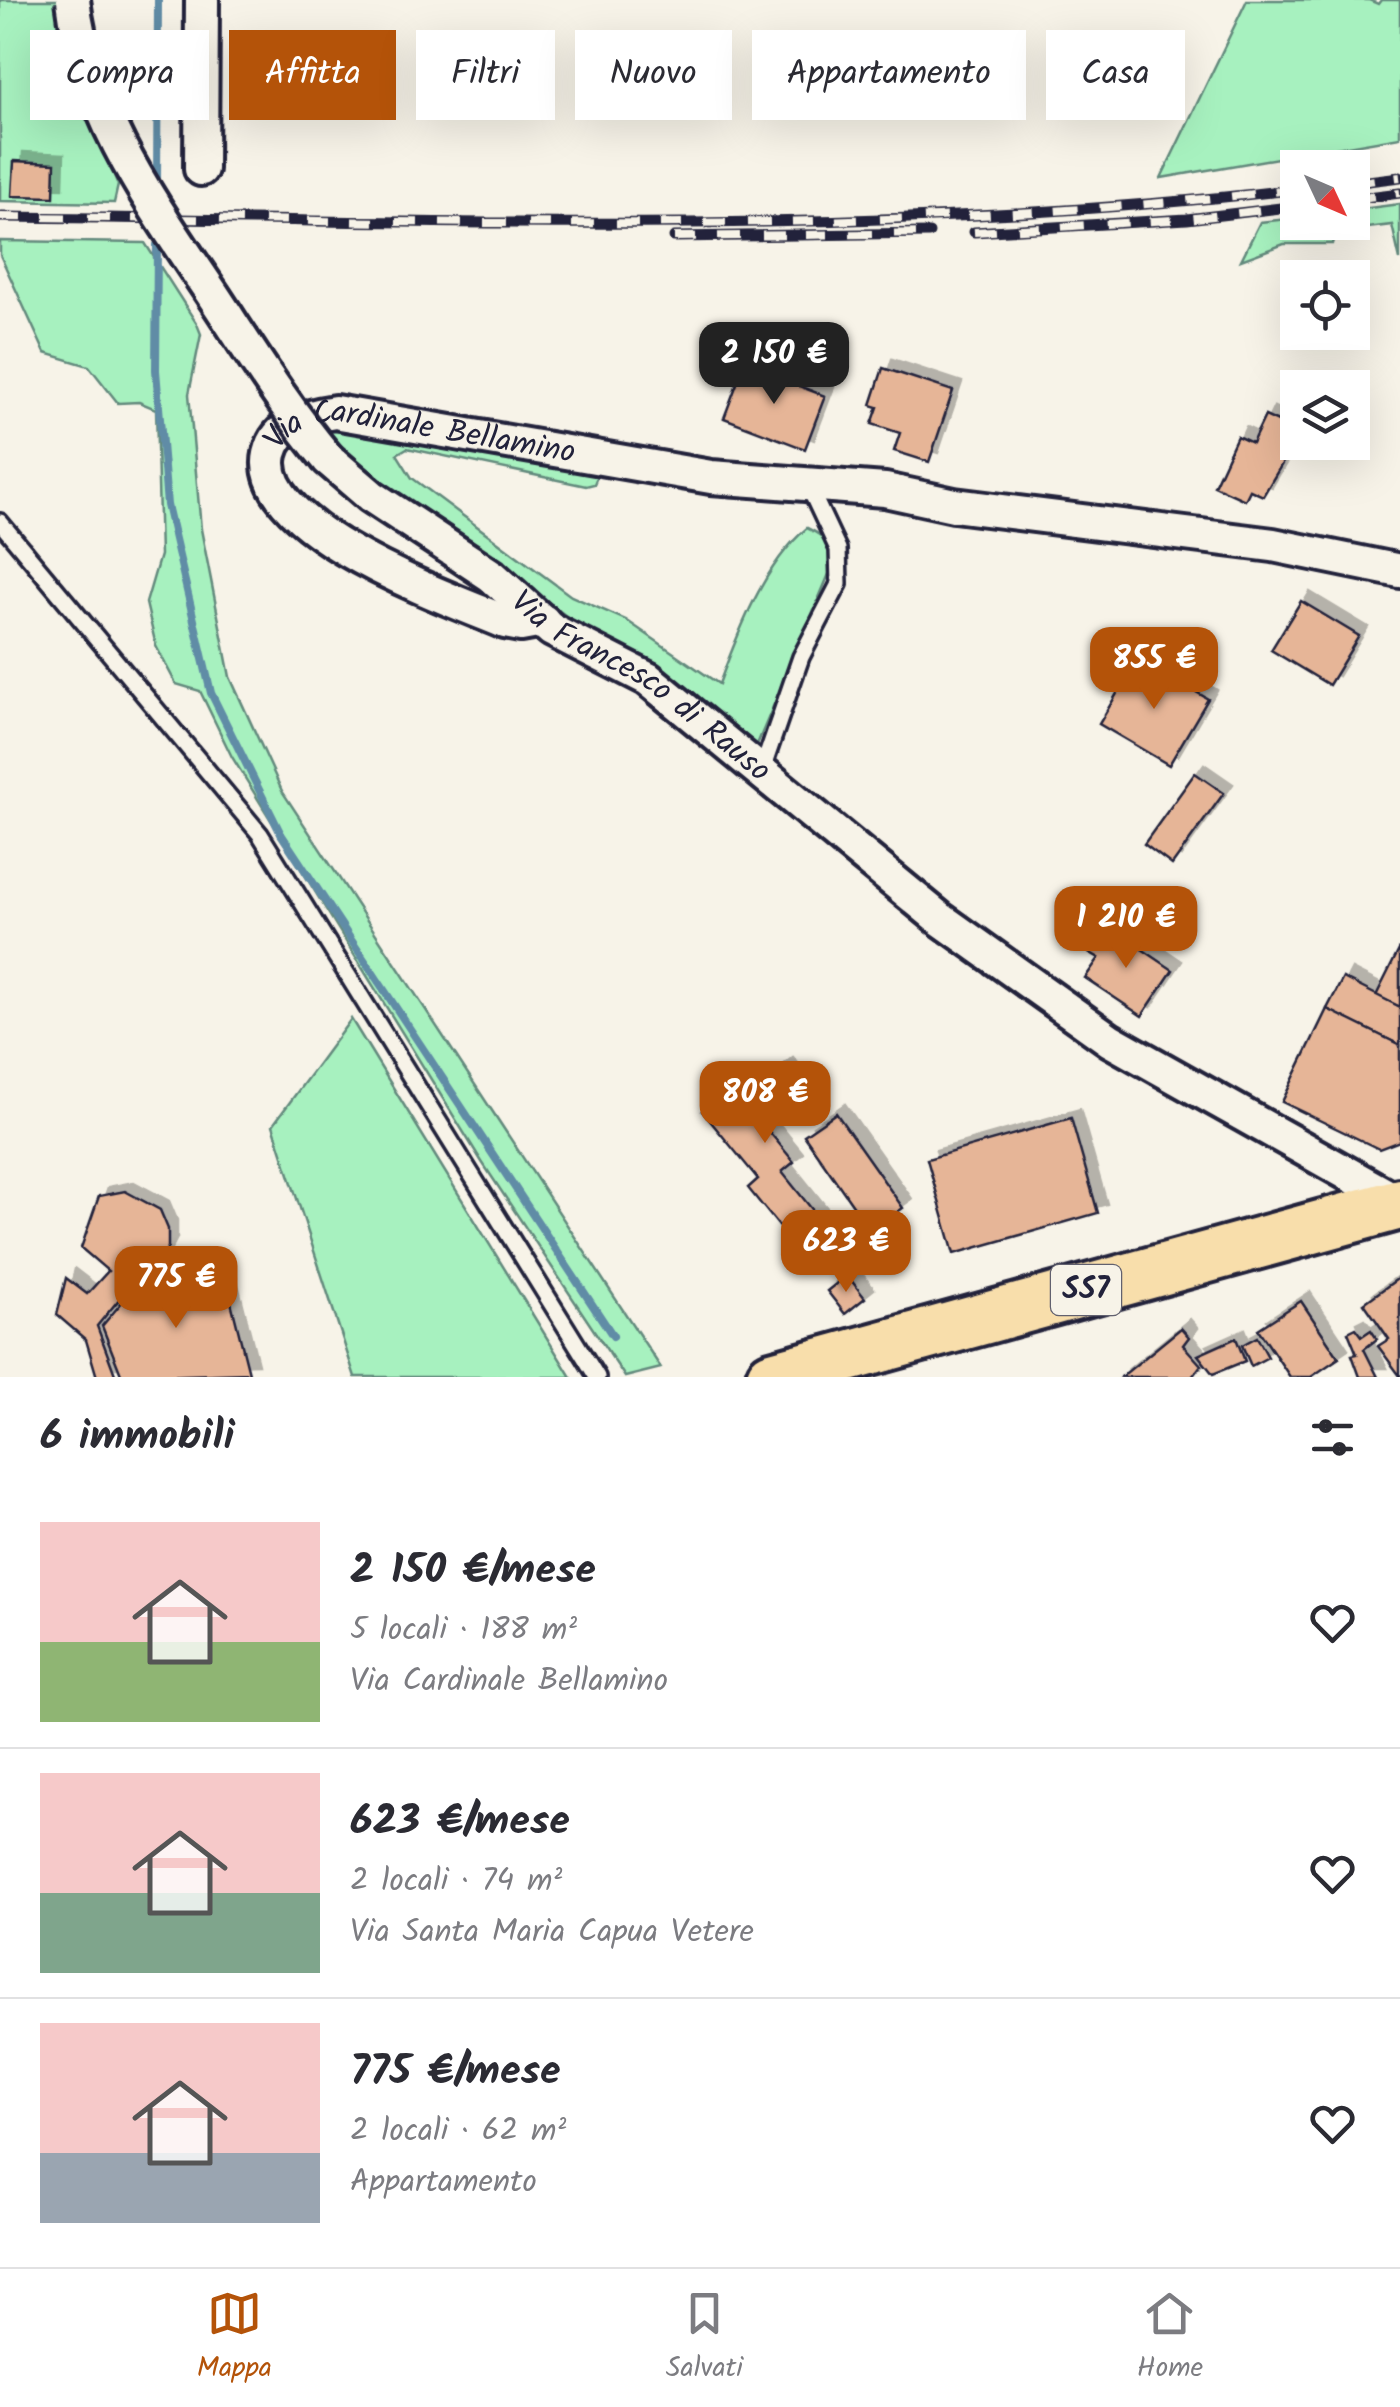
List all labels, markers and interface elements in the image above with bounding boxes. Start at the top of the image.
chip: Compra [30,30,209,120]
chip: Affitta [229,30,396,120]
chip: Filtri [416,30,555,120]
chip: Nuovo [575,30,732,120]
chip: Appartamento [752,30,1026,120]
chip: Casa [1046,30,1185,120]
north arrow [1280,150,1370,240]
map controls [1280,150,1370,460]
button: locate [1280,260,1370,350]
pin: 2 150 € [682,322,866,407]
text: 2 150 € [721,329,827,380]
button: layers [1280,370,1370,460]
text: Via Cardinale Bellamino [250,386,579,479]
street label: Via Cardinale Bellamino [271,440,589,478]
street label: Via Francesco di Rauso [498,578,782,795]
pin: 855 € [1084,627,1224,712]
text: 855 € [1112,634,1196,685]
pin: 1 210 € [1034,886,1218,971]
text: 1 210 € [1076,893,1176,944]
pin: 808 € [695,1061,835,1146]
text: 808 € [722,1068,808,1119]
pin: 623 € [776,1210,916,1295]
text: 623 € [803,1217,889,1268]
pin: 775 € [106,1246,246,1331]
text: 775 € [136,1253,216,1304]
road number: SS7 [1051,1265,1121,1315]
text: 6 immobili [40,1404,235,1471]
icon: filters [1305,1410,1360,1465]
text: 2 150 €/mese [350,1538,596,1605]
icon: home [120,1562,240,1682]
icon: heart [1305,1595,1360,1650]
text: 5 locali · 188 m² [350,1605,577,1656]
text: Via Cardinale Bellamino [350,1656,668,1707]
text: 623 €/mese [350,1789,570,1856]
icon: home [120,1813,240,1933]
icon: heart [1305,1846,1360,1901]
text: 2 locali · 74 m² [350,1856,562,1907]
text: Via Santa Maria Capua Vetere [350,1907,754,1958]
text: 775 €/mese [350,2039,561,2106]
icon: home [120,2063,240,2183]
icon: heart [1305,2096,1360,2151]
text: 2 locali · 62 m² [350,2106,566,2157]
text: Appartamento [350,2157,537,2208]
tab: Mappa [197,2286,272,2391]
tab: Salvati [666,2286,743,2391]
tab: Home [1137,2286,1203,2391]

